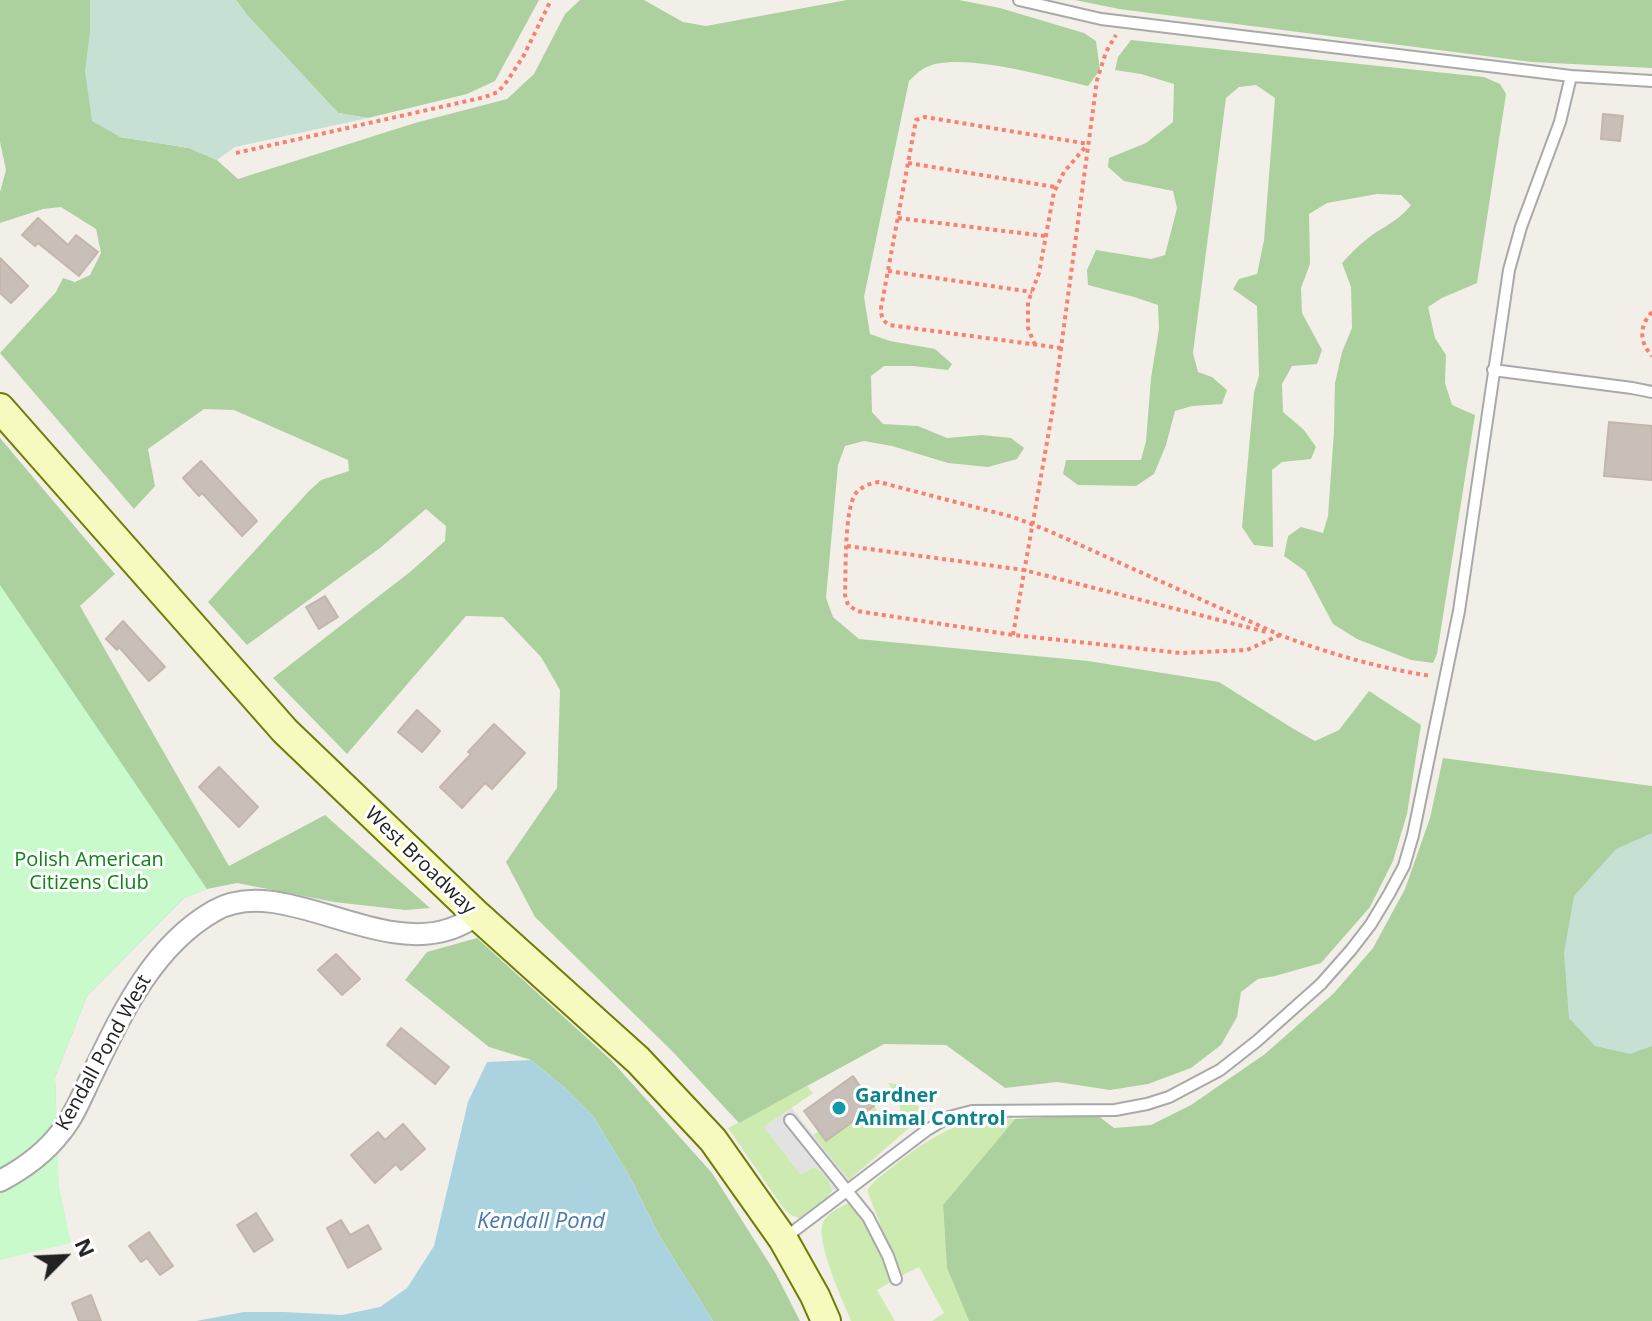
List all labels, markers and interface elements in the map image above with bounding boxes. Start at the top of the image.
street label: West Broadway [360,802,480,920]
park label: Polish American Citizens Club [14,848,164,895]
street label: Kendall Pond West [51,971,157,1135]
place label: Gardner Animal Control [855,1084,1006,1131]
marker: Gardner Animal Control [830,1099,848,1117]
water label: Kendall Pond [477,1209,605,1235]
north arrow [24,1217,104,1297]
text: N [69,1233,103,1262]

